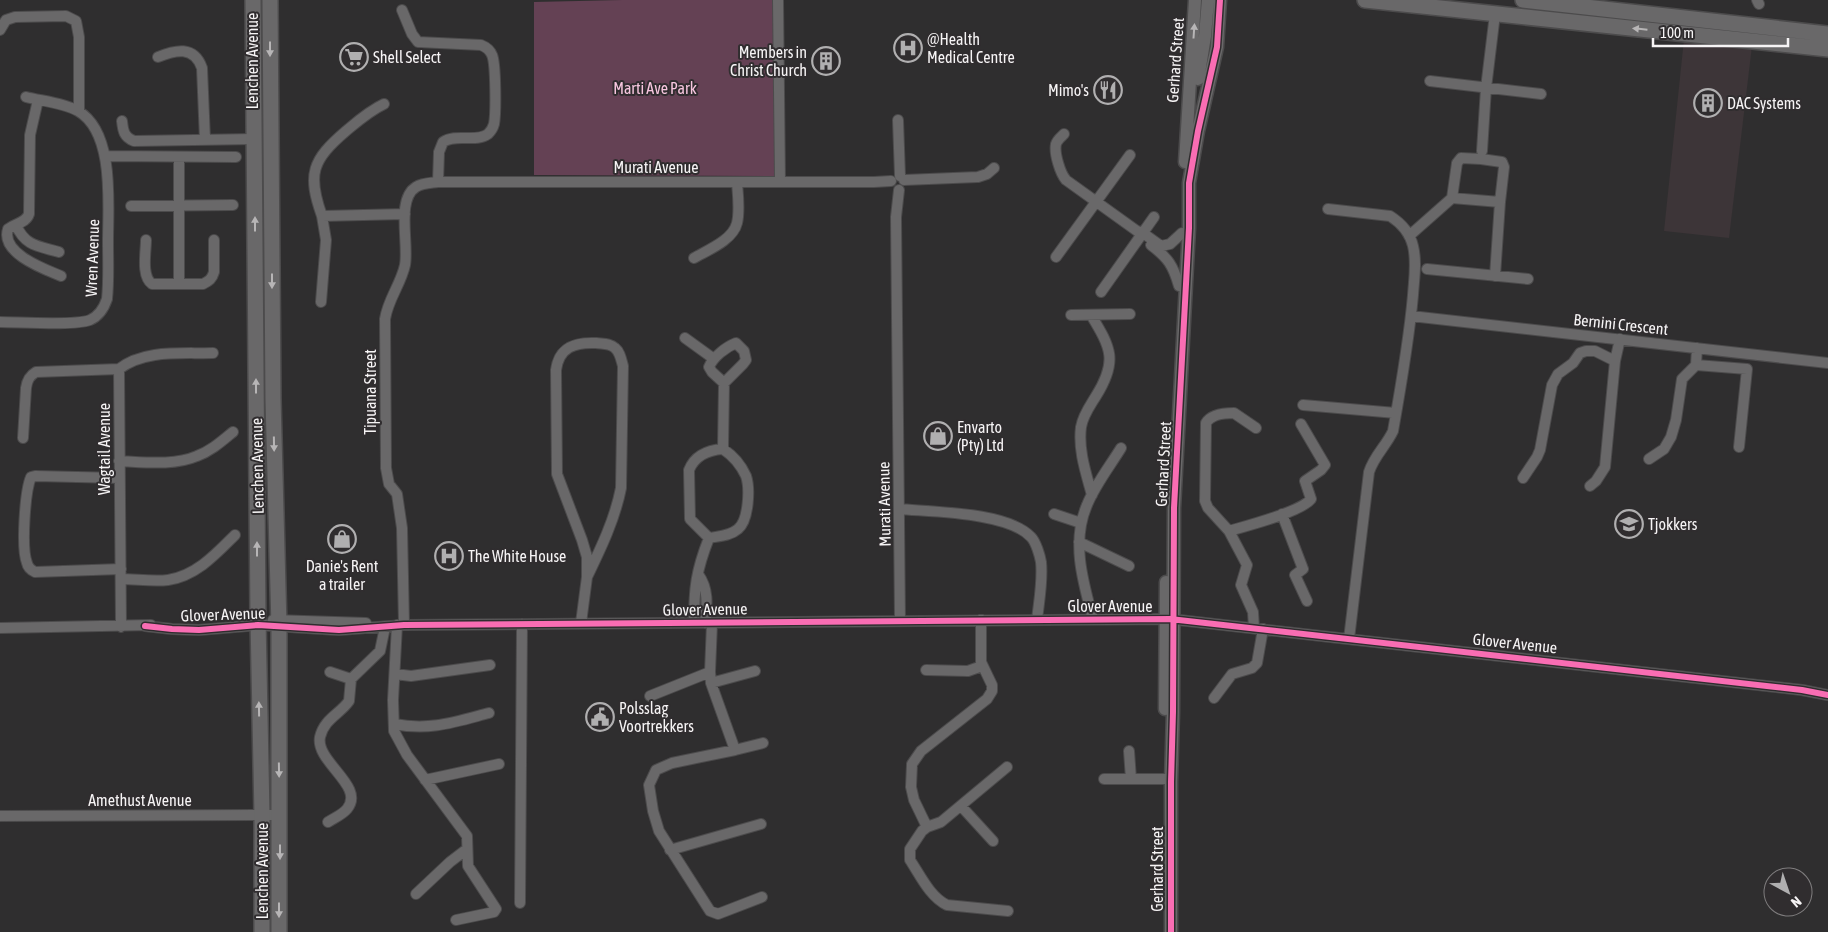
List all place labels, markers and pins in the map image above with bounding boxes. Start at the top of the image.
place label: @Health Medical Centre [927,30,1015,66]
hospital icon: @Health Medical Centre [893,33,923,63]
supermarket icon: Shell Select [339,42,369,72]
place label: Members in Christ Church [730,43,807,79]
building icon: Members in Christ Church [811,46,841,76]
place label: Shell Select [373,48,442,66]
restaurant icon: Mimo's [1093,75,1123,105]
place label: Mimo's [1048,81,1089,99]
building icon: DAC Systems [1693,88,1723,118]
place label: DAC Systems [1727,94,1801,113]
place label: Envarto (Pty) Ltd [957,418,1004,455]
shop icon: Envarto (Pty) Ltd [923,421,953,451]
school or university icon: Tjokkers [1614,509,1644,539]
place label: Tjokkers [1648,515,1698,534]
shop icon: Danie's Rent a trailer [327,524,357,554]
hospital icon: The White House [434,541,464,571]
place label: The White House [468,547,566,565]
place label: Danie's Rent a trailer [306,557,379,593]
place label: Polsslag Voortrekkers [619,699,694,735]
public building icon: Polsslag Voortrekkers [585,702,615,732]

